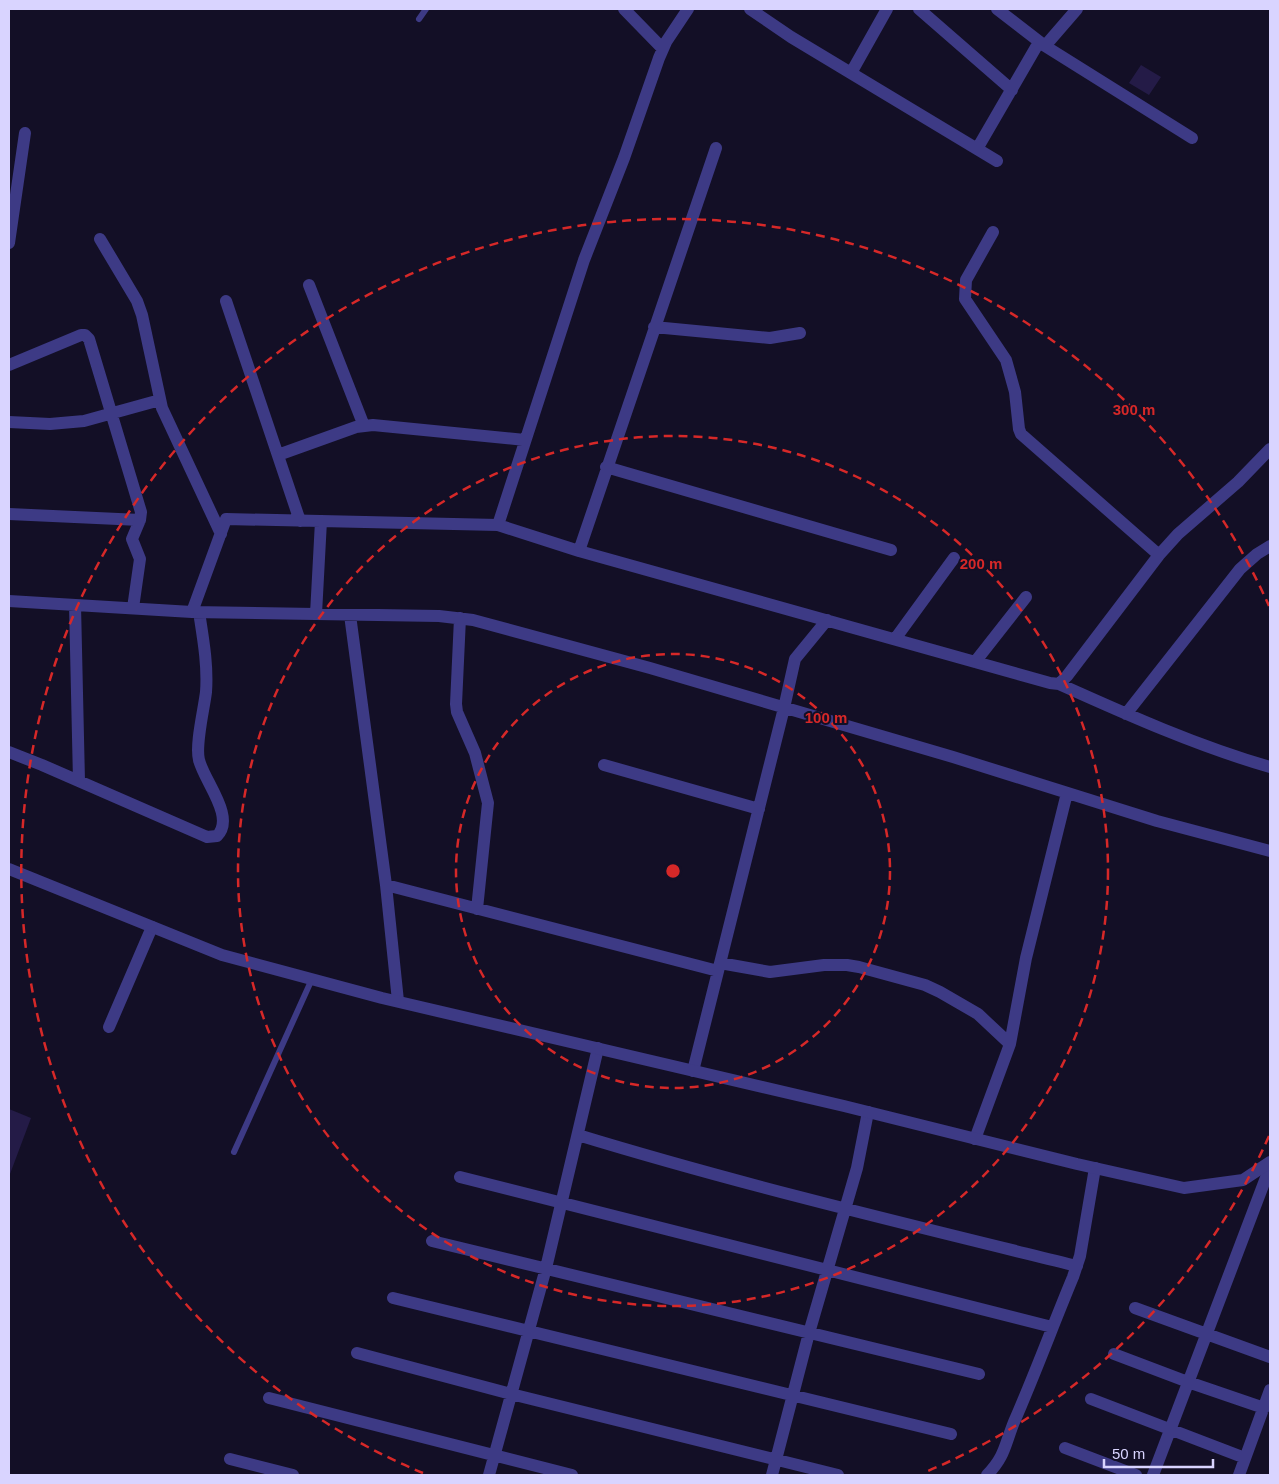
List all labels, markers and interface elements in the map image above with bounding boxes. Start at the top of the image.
text: 300 m [1113,401,1155,418]
text: 200 m [960,555,1002,572]
text: 100 m [805,709,847,726]
centre of rings [664,862,682,880]
scale bar [1104,1436,1213,1468]
text: 50 m [1112,1445,1145,1462]

